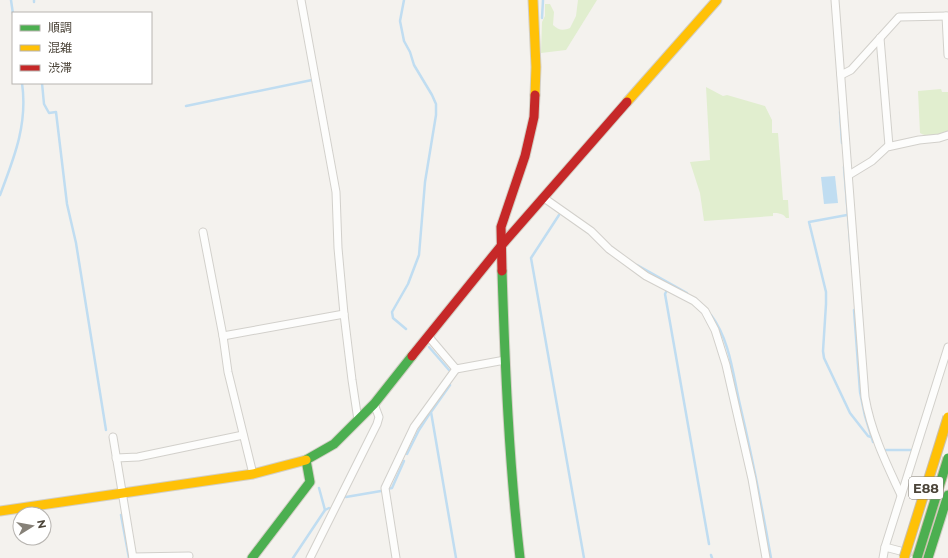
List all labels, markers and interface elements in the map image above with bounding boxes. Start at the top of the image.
legend [12,12,152,84]
text: 順調 [48,20,72,35]
text: 混雑 [48,40,72,55]
text: 渋滞 [48,60,72,75]
road number: E88 [909,477,943,499]
north arrow [12,506,52,546]
text: N [34,518,50,530]

